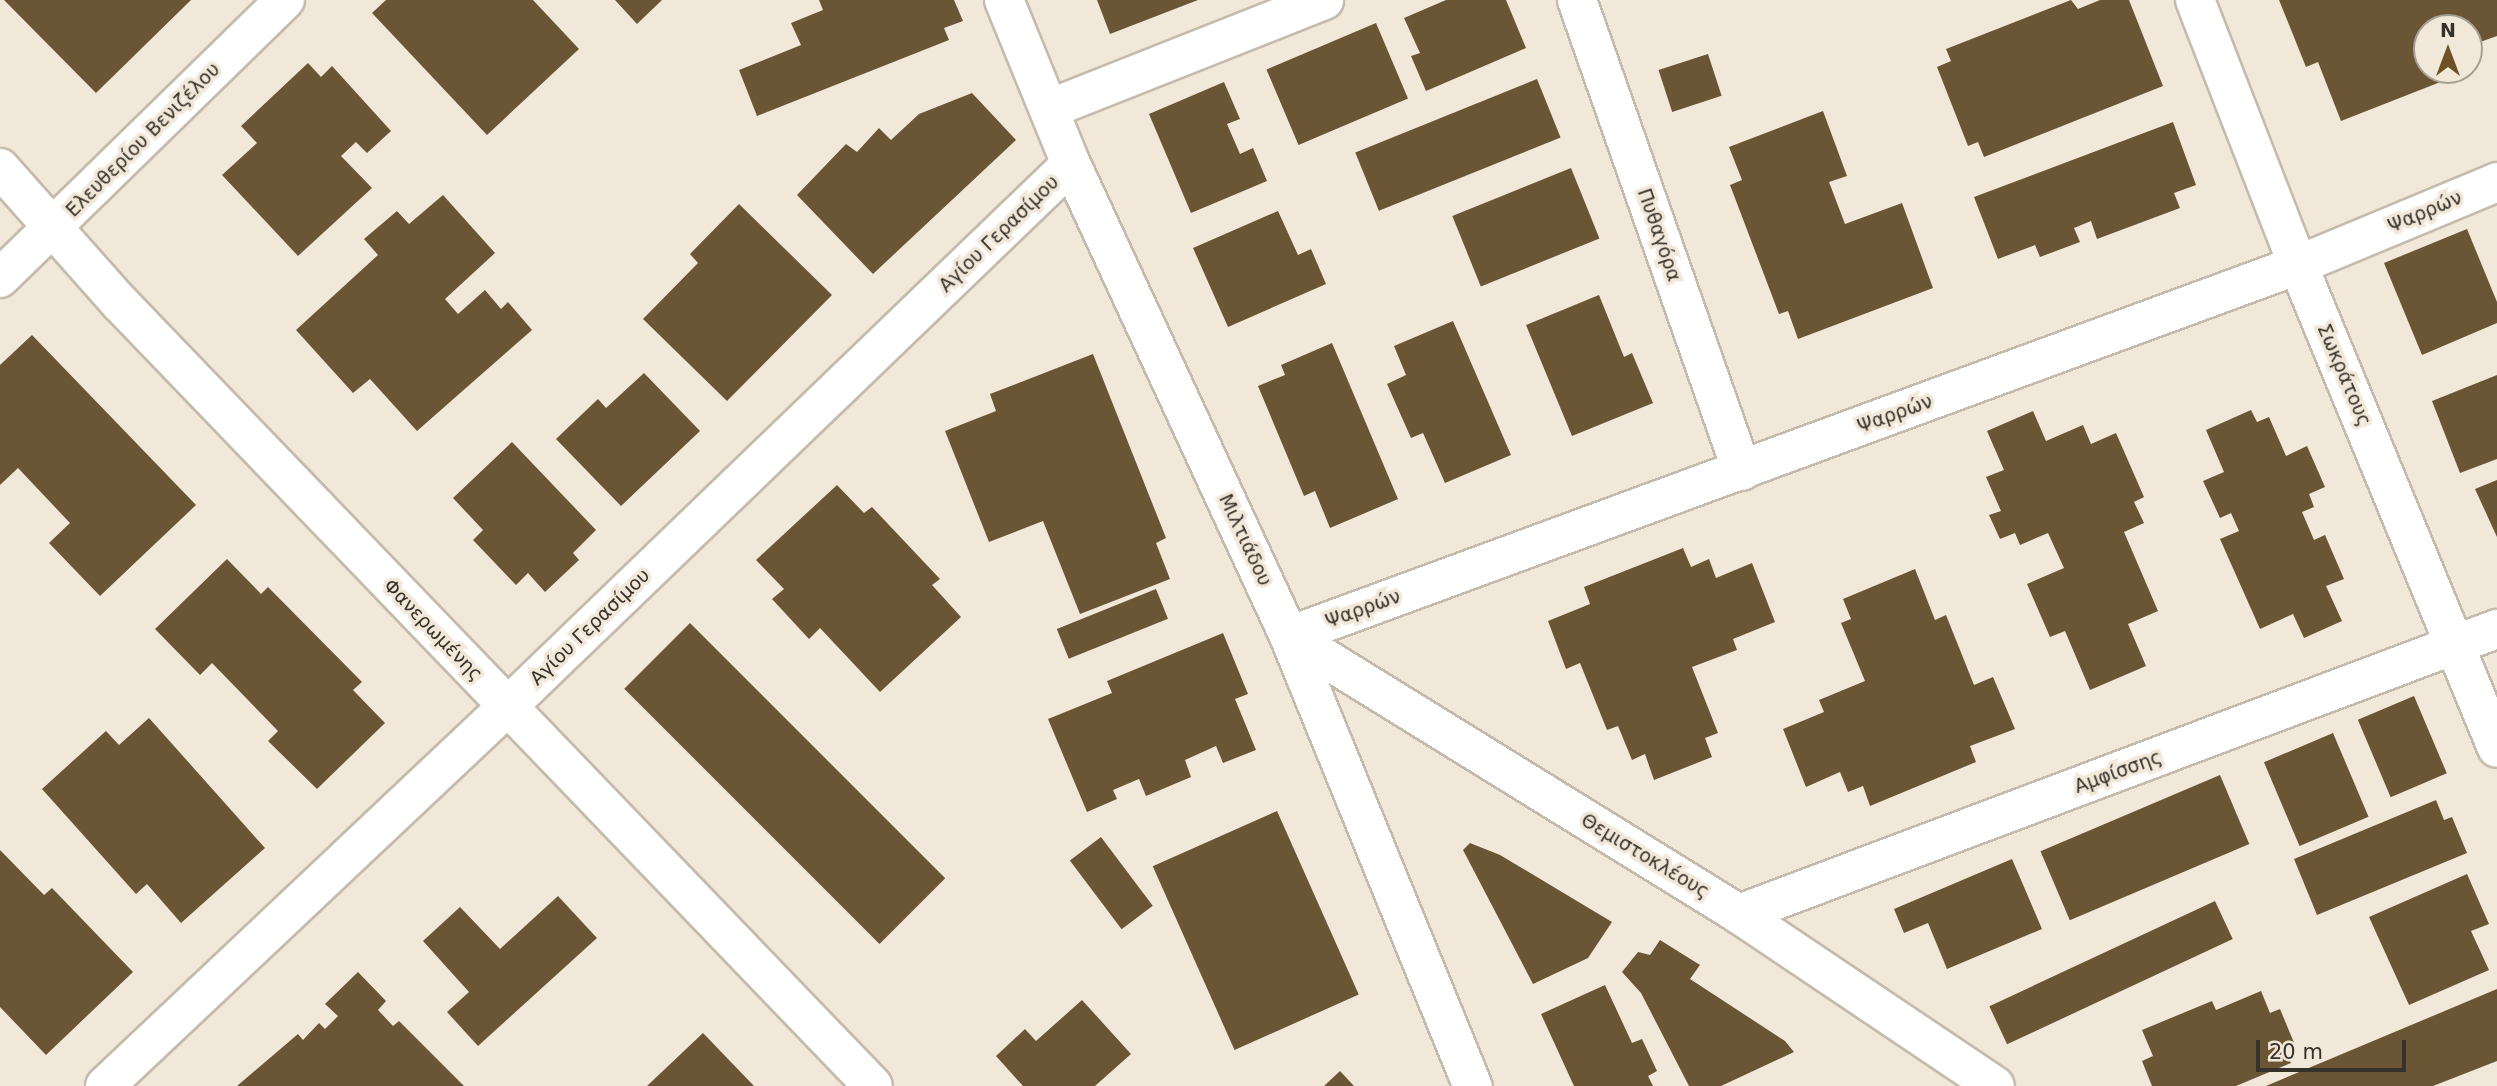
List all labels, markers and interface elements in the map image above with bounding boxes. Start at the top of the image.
north arrow [2413,14,2483,84]
text: N [2440,19,2456,41]
street label: Ελευθερίου Βενιζέλου [61,58,225,222]
street label: Αγίου Γερασίμου [934,171,1064,297]
street label: Πυθαγόρα [1632,185,1686,285]
street label: Ψαρρών [2385,186,2465,238]
street label: Σωκράτους [2312,320,2376,430]
street label: Ψαρρών [1854,390,1936,438]
street label: Μιλτιάδου [1214,490,1276,590]
street label: Αγίου Γερασίμου [525,564,655,690]
street label: Φανερωμένης [379,574,487,686]
street label: Ψαρρών [1322,585,1404,633]
street label: Αμφίσσης [2071,746,2165,798]
street label: Θεμιστοκλέους [1577,809,1713,903]
scale bar [2259,1026,2410,1070]
text: 20 m [2269,1040,2323,1064]

